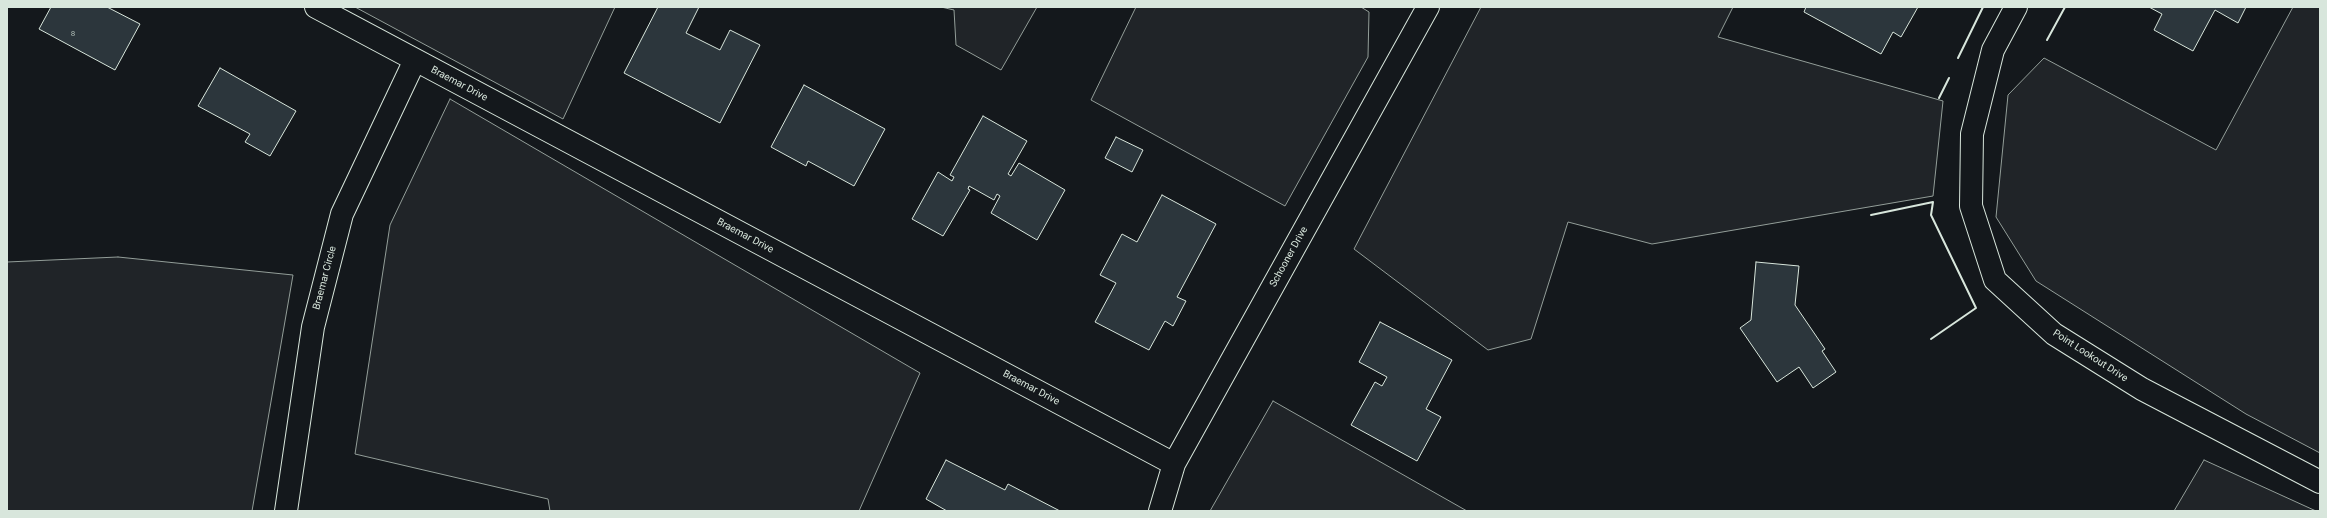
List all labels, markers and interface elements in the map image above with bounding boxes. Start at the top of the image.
house number: 8 [71,29,75,39]
street label: Braemar Drive [428,64,490,104]
street label: Braemar Drive [714,216,776,256]
street label: Schooner Drive [1267,225,1311,289]
street label: Braemar Circle [311,245,339,311]
street label: Point Lookout Drive [2050,327,2130,385]
street label: Braemar Drive [1000,368,1062,408]

